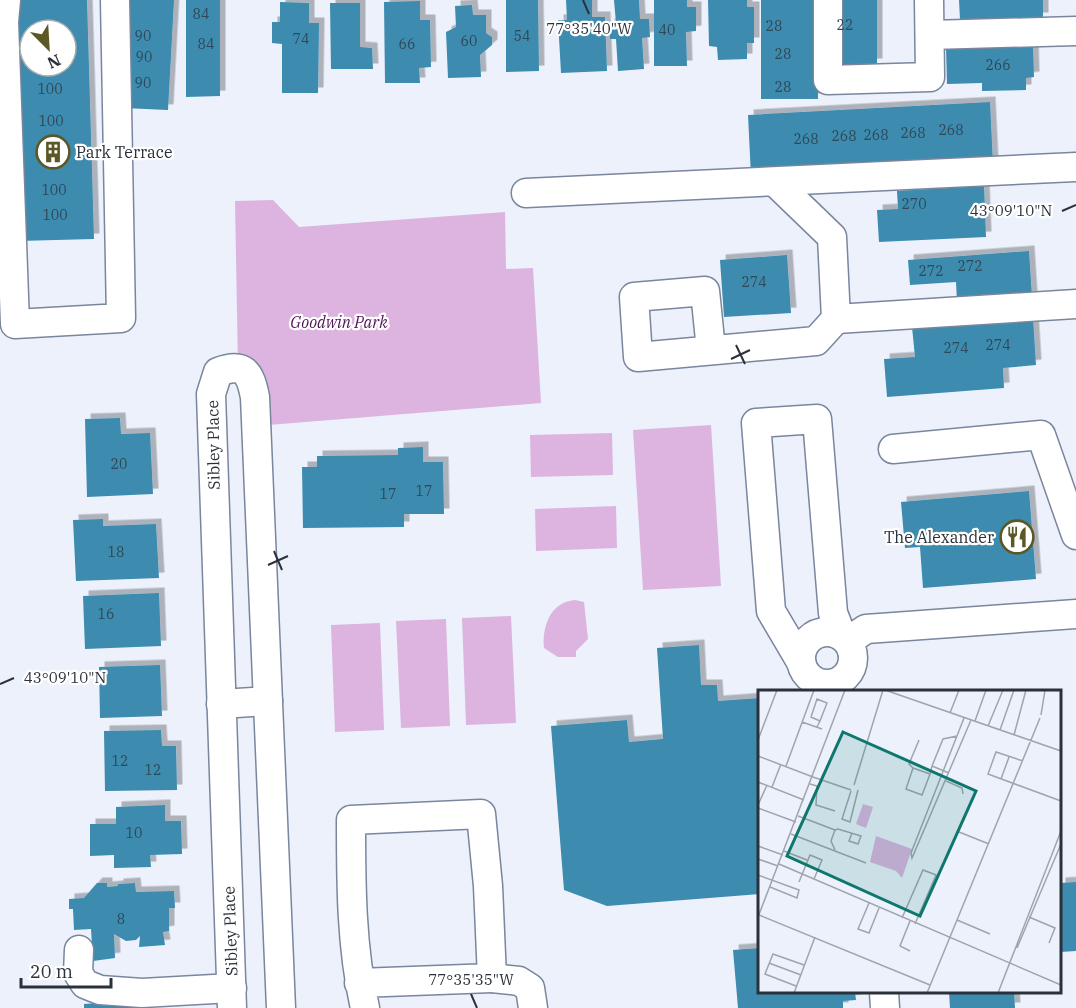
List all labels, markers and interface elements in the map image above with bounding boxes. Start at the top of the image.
house number: 84 [193,5,209,23]
house number: 22 [837,16,853,34]
house number: 28 [766,17,782,35]
north arrow [18,18,78,78]
text: 77°35'40"W [546,19,632,38]
house number: 40 [659,21,675,39]
house number: 90 [135,27,151,45]
house number: 54 [514,27,530,45]
house number: 74 [293,30,309,48]
house number: 60 [461,32,477,50]
house number: 84 [198,35,214,53]
house number: 66 [399,35,415,53]
house number: 28 [775,45,791,63]
house number: 90 [136,48,152,66]
text: N [44,50,64,73]
house number: 266 [985,56,1011,74]
house number: 90 [135,74,151,92]
house number: 28 [775,78,791,96]
house number: 100 [37,80,63,98]
house number: 100 [38,112,64,130]
house number: 268 [938,121,964,139]
house number: 268 [900,124,926,142]
house number: 268 [863,126,889,144]
house number: 268 [831,127,857,145]
house number: 268 [793,130,819,148]
building icon: Park Terrace [35,134,71,170]
place label: Park Terrace [76,142,173,162]
house number: 100 [41,181,67,199]
house number: 270 [901,195,927,213]
text: 43°09'10"N [970,201,1052,220]
house number: 100 [42,206,68,224]
house number: 272 [957,257,983,275]
house number: 272 [918,262,944,280]
house number: 274 [741,273,767,291]
park label: Goodwin Park [290,312,388,332]
house number: 274 [985,336,1011,354]
house number: 274 [943,339,969,357]
street label: Sibley Place [202,400,224,490]
house number: 20 [111,455,127,473]
house number: 17 [416,482,432,500]
house number: 17 [380,485,396,503]
restaurant icon: The Alexander [999,519,1035,555]
place label: The Alexander [884,527,994,547]
house number: 18 [108,543,124,561]
house number: 16 [98,605,114,623]
text: 43°09'10"N [24,668,106,687]
inset map [758,690,1061,993]
house number: 12 [112,752,128,770]
house number: 12 [145,761,161,779]
house number: 10 [126,824,142,842]
street label: Sibley Place [218,886,242,976]
house number: 8 [117,910,125,928]
scale bar [21,951,111,989]
text: 20 m [30,960,73,983]
text: 77°35'35"W [428,970,514,989]

